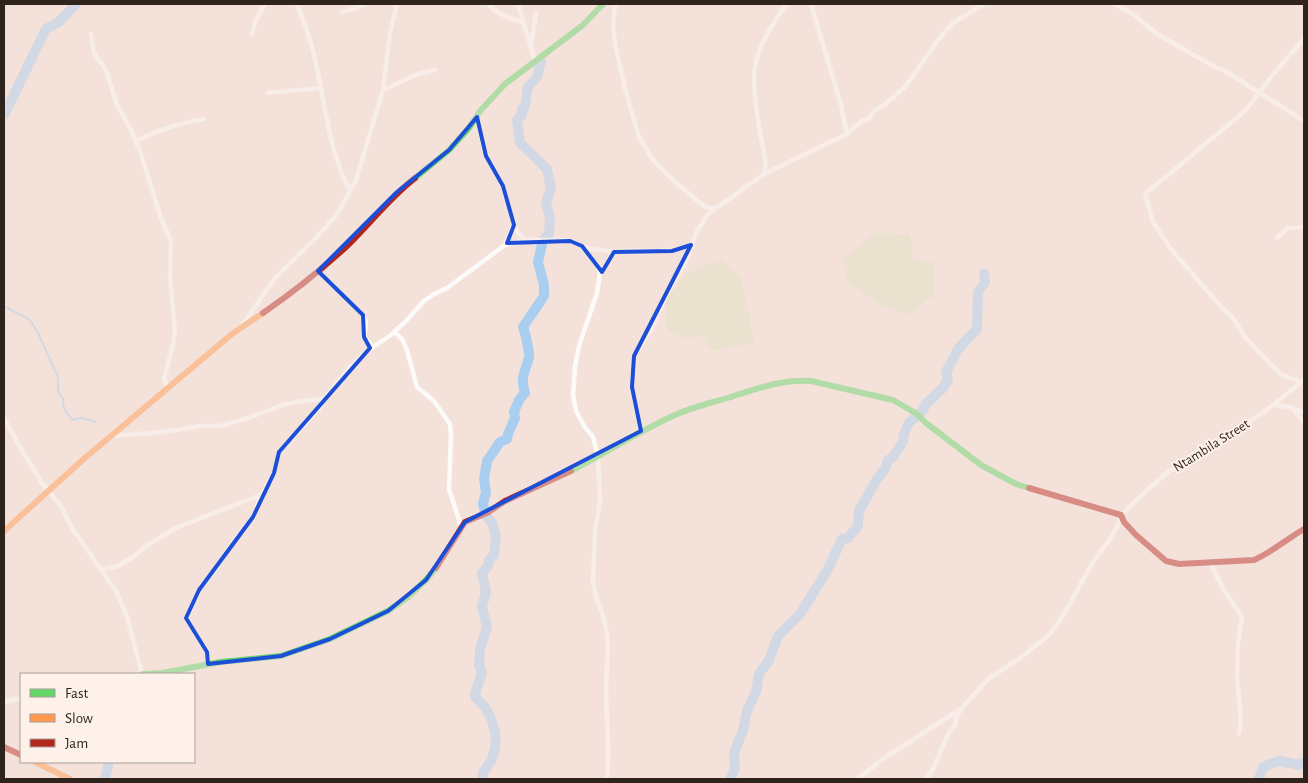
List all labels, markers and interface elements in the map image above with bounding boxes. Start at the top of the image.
street label: Ntambila Street [1171,417,1253,475]
legend [20,673,195,763]
text: Fast [65,686,89,701]
text: Slow [65,711,93,726]
text: Jam [65,736,88,751]

